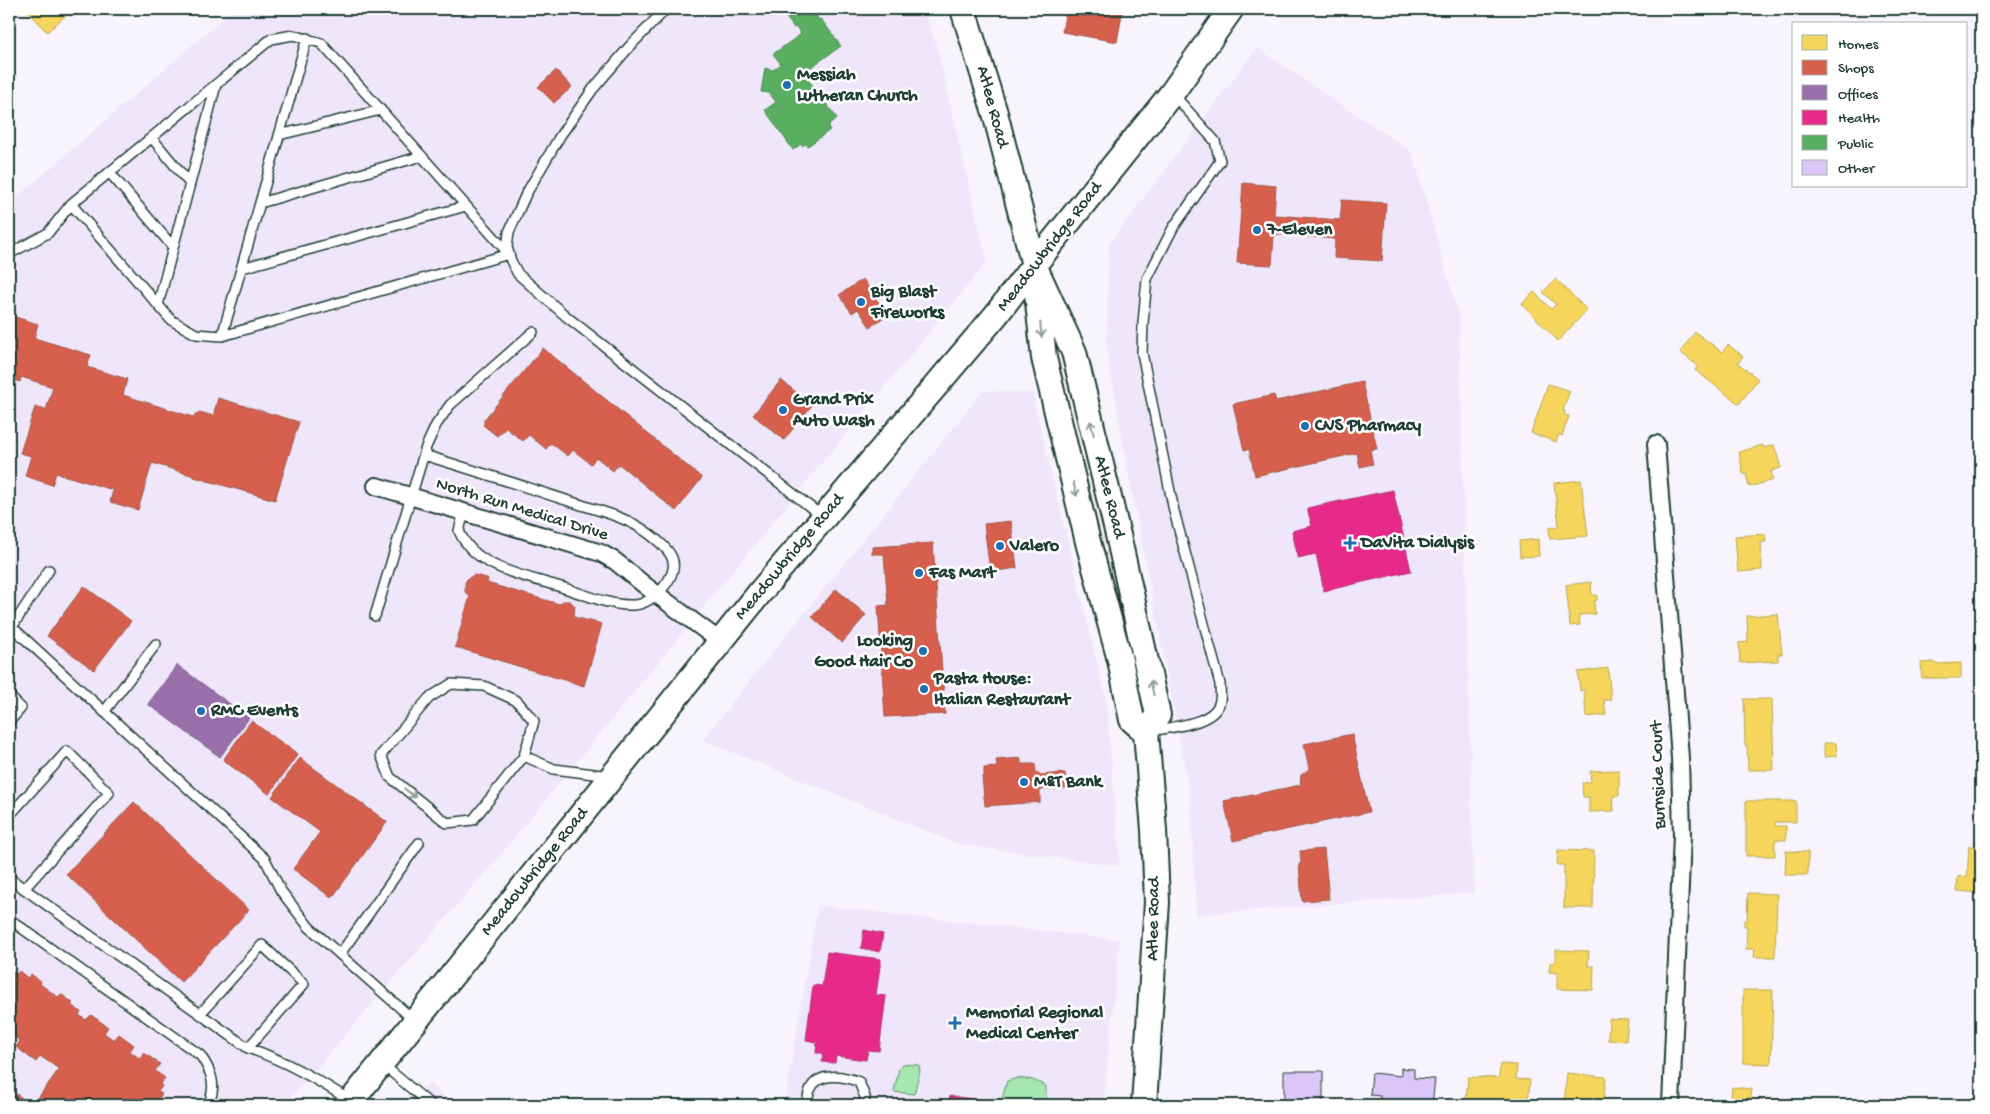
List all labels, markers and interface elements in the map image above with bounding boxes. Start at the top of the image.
legend [1792,22,1968,188]
text: Homes [1838,36,1879,54]
text: Shops [1838,60,1874,78]
street label: Atlee Road [971,64,1013,152]
place label: Messiah Lutheran Church [797,65,918,107]
marker: Messiah Lutheran Church [781,79,793,91]
text: Offices [1838,86,1878,104]
text: Health [1838,110,1880,128]
text: Public [1837,136,1874,154]
text: Other [1838,160,1876,178]
street label: Meadowbridge Road [993,177,1108,316]
place label: 7-Eleven [1266,220,1333,241]
marker: 7-Eleven [1251,224,1263,236]
place label: Big Blast Fireworks [870,282,945,324]
marker: Big Blast Fireworks [855,296,867,308]
one-way arrow [1036,322,1046,338]
place label: Grand Prix Auto Wash [792,390,875,432]
marker: Grand Prix Auto Wash [777,404,789,416]
place label: CVS Pharmacy [1314,416,1421,437]
one-way arrow [1087,420,1096,436]
marker: CVS Pharmacy [1299,420,1311,432]
street label: Atlee Road [1089,454,1130,542]
street label: North Run Medical Drive [433,474,611,546]
one-way arrow [1071,481,1080,497]
street label: Meadowbridge Road [731,488,850,625]
place label: DaVita Dialysis [1359,533,1475,554]
place label: Valero [1009,536,1060,557]
marker: DaVita Dialysis [1343,536,1357,550]
marker: Valero [994,540,1006,552]
place label: Fas Mart [928,563,997,584]
marker: Fas Mart [913,567,925,579]
place label: Looking Good Hair Co [814,631,914,673]
marker: Looking Good Hair Co [917,645,929,657]
place label: Pasta House: Italian Restaurant [933,669,1071,711]
one-way arrow [1147,681,1156,697]
marker: Pasta House: Italian Restaurant [918,683,930,695]
place label: RMC Events [210,701,299,722]
marker: RMC Events [195,705,207,717]
street label: Burnside Court [1647,719,1671,831]
place label: M&T Bank [1034,772,1104,793]
marker: M&T Bank [1018,776,1030,788]
one-way arrow [403,787,416,798]
street label: Meadowbridge Road [477,802,594,940]
street label: Atlee Road [1143,875,1165,961]
place label: Memorial Regional Medical Center [966,1003,1103,1045]
marker: Memorial Regional Medical Center [948,1016,962,1030]

